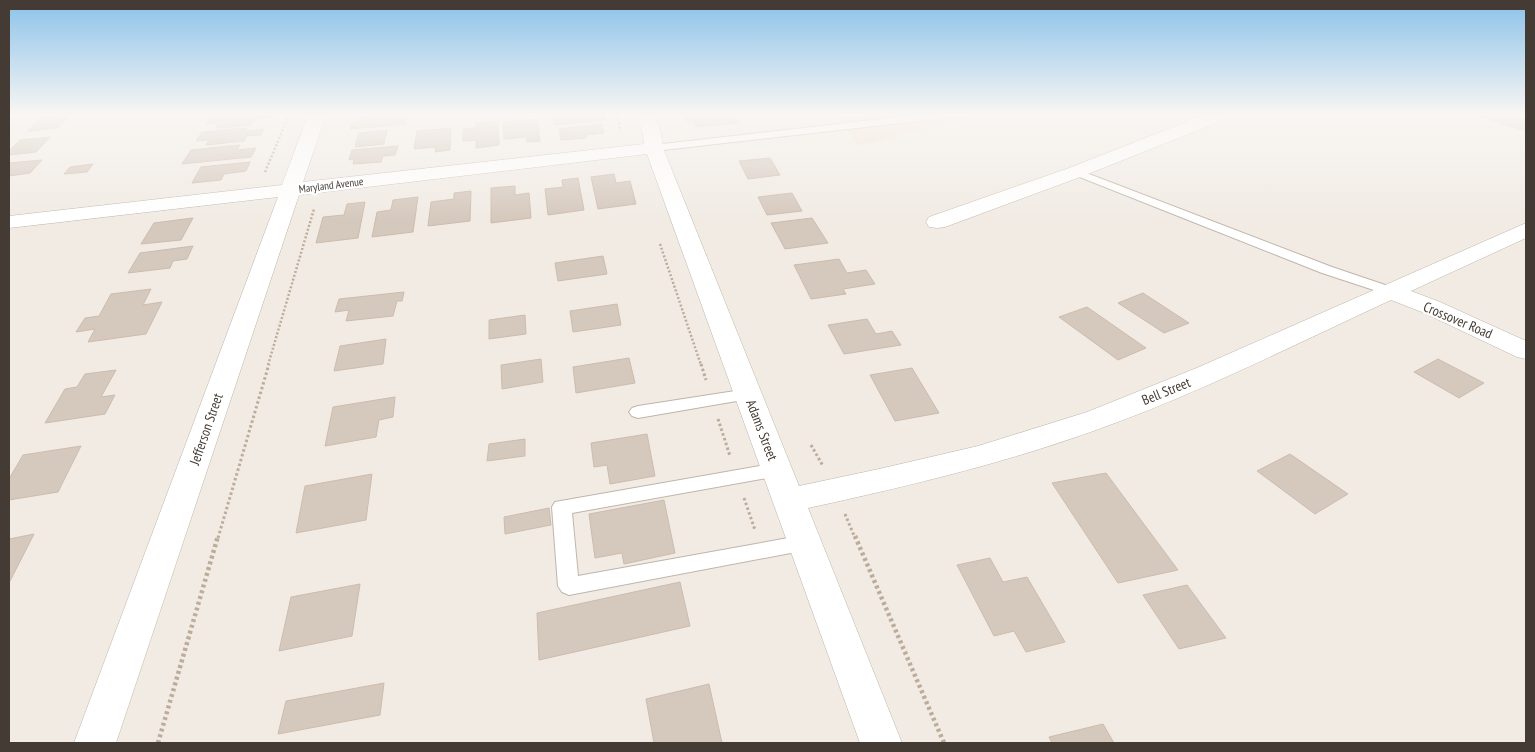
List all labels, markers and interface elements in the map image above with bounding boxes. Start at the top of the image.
street label: Maryland Avenue [298,174,365,196]
street label: Crossover Road [1421,297,1495,343]
street label: Bell Street [1139,373,1193,409]
street label: Jefferson Street [185,391,227,468]
street label: Adams Street [742,397,782,463]

